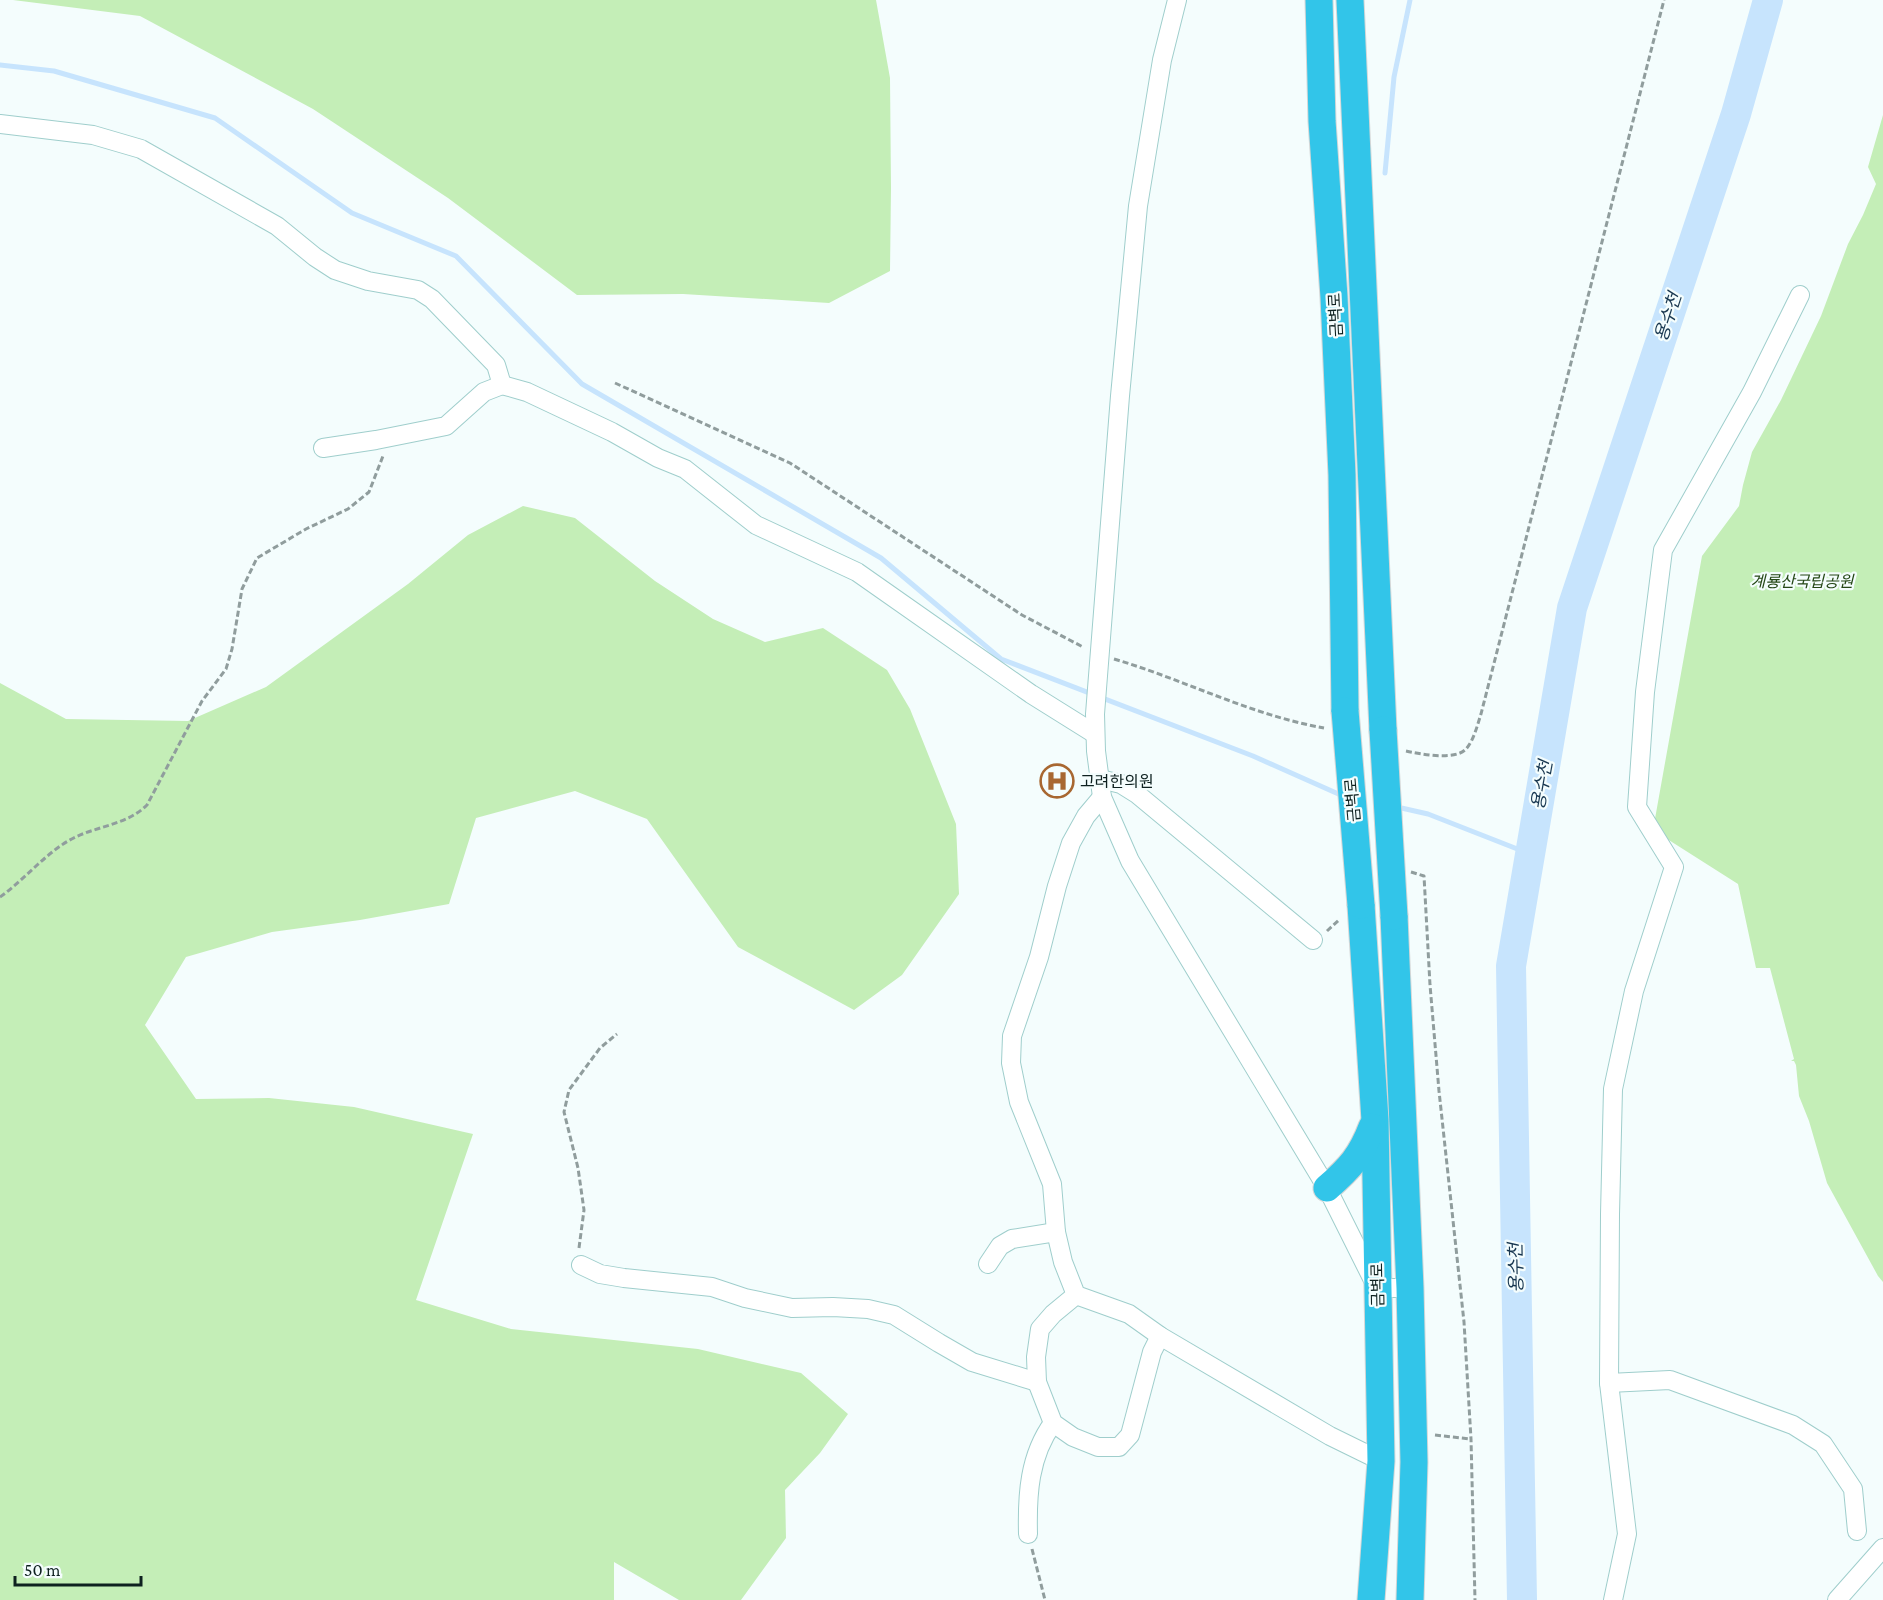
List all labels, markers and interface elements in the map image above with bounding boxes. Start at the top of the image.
water label: 용수천 [1651,288,1686,344]
street label: 금벽로 [1326,292,1345,337]
park label: 계룡산국립공원 [1750,573,1855,590]
water label: 용수천 [1528,756,1557,811]
hospital icon: 고려한의원 [1039,763,1075,799]
place label: 고려한의원 [1080,773,1154,790]
street label: 금벽로 [1342,777,1363,823]
water label: 용수천 [1506,1241,1526,1293]
street label: 금벽로 [1369,1262,1386,1307]
scale bar [15,1549,141,1587]
text: 50 m [24,1560,61,1580]

